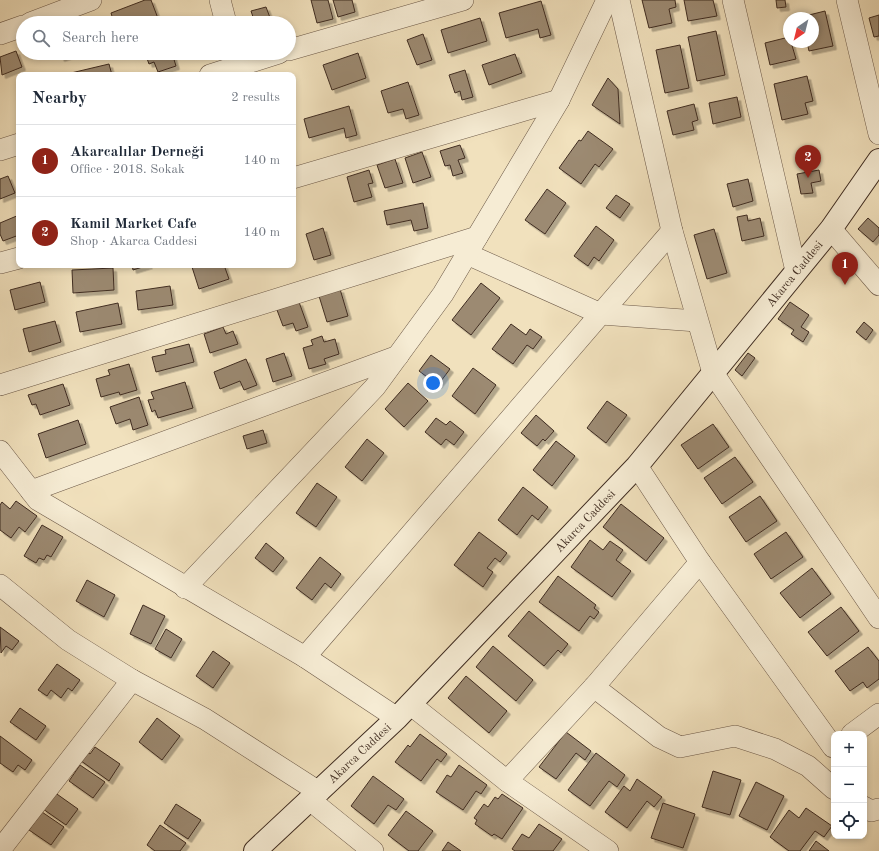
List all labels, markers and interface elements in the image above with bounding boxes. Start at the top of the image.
north arrow [783,12,819,48]
search box [16,16,296,60]
icon: search [30,27,52,49]
text: Search here [62,31,139,46]
text: Nearby [32,90,87,107]
text: 2 results [231,91,280,104]
text: Akarcalılar Derneği [70,145,204,160]
pin: 2 [795,145,821,178]
text: 1 [41,154,49,167]
text: 140 m [243,154,280,167]
text: Office · 2018. Sokak [70,163,185,176]
text: Kamil Market Cafe [70,217,197,232]
text: 2 [41,226,49,239]
text: 140 m [243,226,280,239]
text: Shop · Akarca Caddesi [70,235,197,248]
street label: Akarca Caddesi [765,239,826,310]
pin: 1 [832,252,858,285]
your location [423,373,443,393]
street label: Akarca Caddesi [553,488,618,555]
street label: Akarca Caddesi [326,722,394,786]
map controls [831,731,867,839]
button: + [831,731,867,767]
button: − [831,767,867,803]
button: locate [831,803,867,839]

